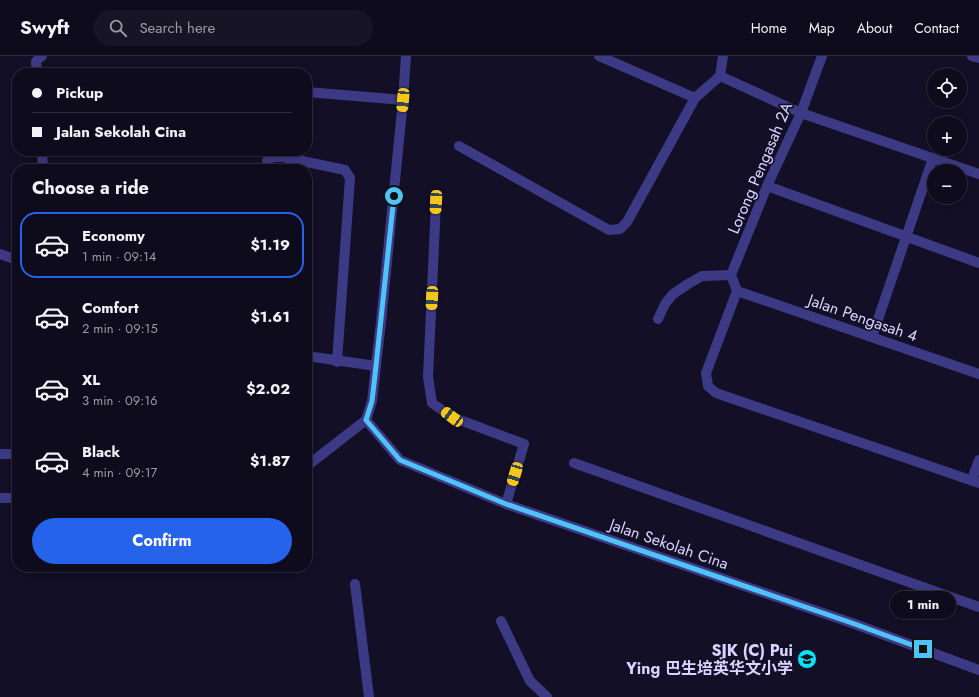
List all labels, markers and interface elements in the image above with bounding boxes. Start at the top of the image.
search box [93,10,373,46]
text: Swyft [20,14,69,41]
icon: search [107,17,129,39]
text: Search here [139,17,215,39]
text: Home [751,18,787,38]
text: Map [809,18,835,38]
text: About [857,18,892,38]
text: Contact [914,18,959,38]
map controls [927,68,967,204]
button: locate [927,68,967,108]
text: Pickup [56,82,103,104]
car [396,88,410,112]
street label: Lorong Pengasah 2A [722,98,798,237]
button: + [927,116,967,156]
text: Jalan Sekolah Cina [56,121,186,143]
button: − [927,164,967,204]
text: Choose a ride [32,175,149,201]
route start [385,187,403,205]
car [429,190,443,214]
text: Economy [82,225,145,247]
icon: car [34,227,70,263]
text: $1.19 [251,234,290,256]
text: 1 min · 09:14 [82,247,156,266]
car [425,286,439,310]
street label: Jalan Pengasah 4 [803,288,921,348]
text: Comfort [82,297,139,319]
icon: car [34,299,70,335]
text: $1.61 [251,306,290,328]
text: 2 min · 09:15 [82,319,158,338]
text: XL [82,369,100,391]
icon: car [34,371,70,407]
text: $2.02 [246,378,290,400]
text: 3 min · 09:16 [82,391,158,410]
car [439,405,465,429]
text: Black [82,441,120,463]
icon: car [34,443,70,479]
text: $1.87 [250,450,290,472]
car [506,461,524,487]
text: 4 min · 09:17 [82,463,157,482]
street label: Jalan Sekolah Cina [605,512,732,575]
button: Confirm [32,518,292,564]
callout: 1 min [890,591,956,619]
text: 1 min [907,595,939,614]
place label: SJK (C) Pui Ying 巴生培英华文小学 [625,639,793,680]
route end [914,640,932,658]
school or university icon: SJK (C) Pui Ying 巴生培英华文小学 [796,648,818,670]

